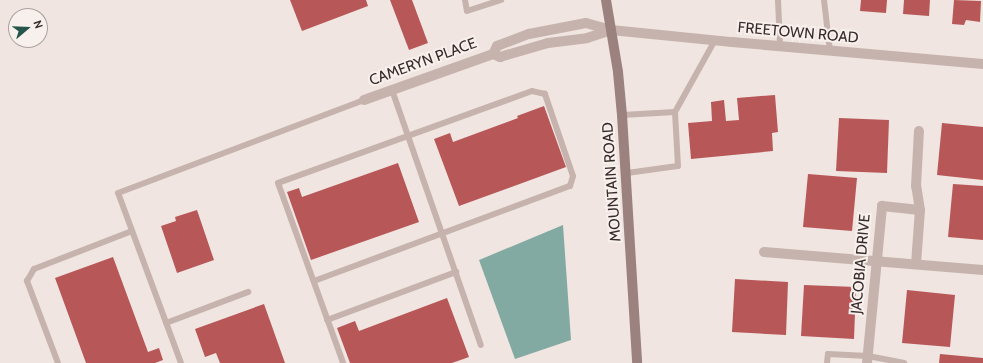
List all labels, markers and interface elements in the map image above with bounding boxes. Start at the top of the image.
north arrow [8,8,48,48]
text: N [31,18,46,30]
street label: FREETOWN ROAD [737,19,859,47]
street label: CAMERYN PLACE [367,34,479,90]
street label: MOUNTAIN ROAD [599,122,625,242]
street label: JACOBIA DRIVE [848,213,874,315]

